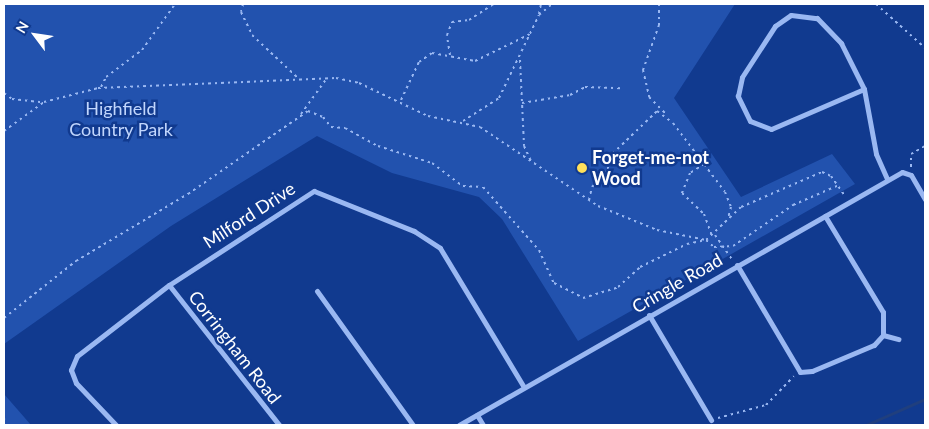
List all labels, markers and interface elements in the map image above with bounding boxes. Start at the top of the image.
north arrow [10,10,60,60]
text: N [12,18,32,36]
park label: Highfield Country Park [69,98,173,140]
place label: Forget-me-not Wood [592,147,709,190]
marker: Forget-me-not Wood [576,162,588,174]
street label: Milford Drive [199,177,299,253]
street label: Cringle Road [628,249,726,317]
street label: Corringham Road [184,286,286,408]

